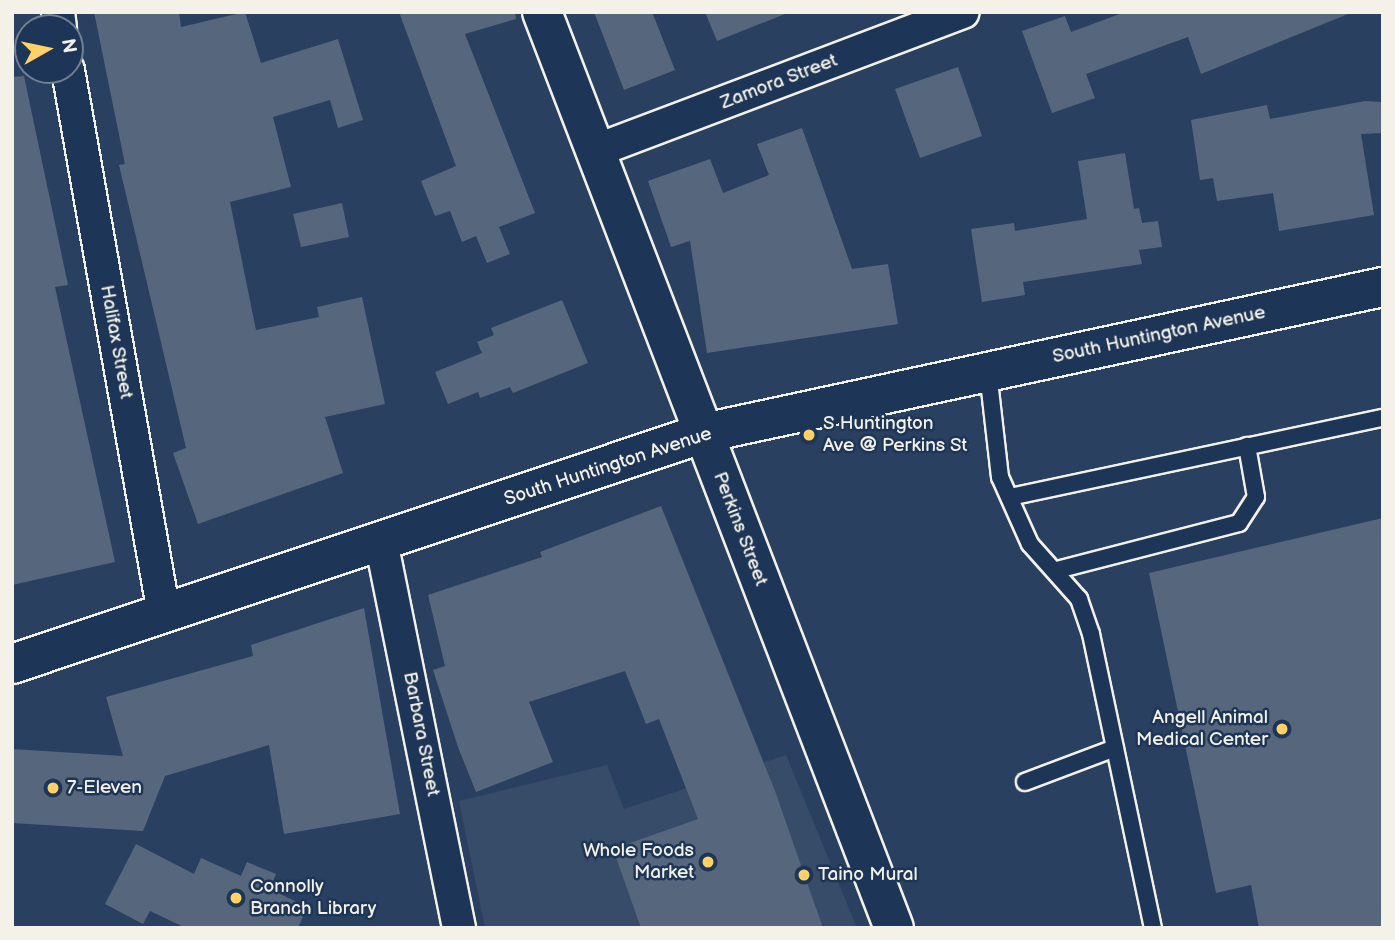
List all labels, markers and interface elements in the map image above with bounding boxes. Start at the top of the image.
north arrow [14,14,84,84]
text: N [56,37,81,55]
street label: Zamora Street [717,49,841,115]
street label: Halifax Street [95,283,137,401]
street label: South Huntington Avenue [1051,301,1267,369]
place label: S Huntington Ave @ Perkins St [823,413,968,457]
street label: South Huntington Avenue [501,423,715,511]
marker: S Huntington Ave @ Perkins St [801,427,817,443]
street label: Perkins Street [708,469,772,589]
street label: Barbara Street [398,670,444,798]
place label: Angell Animal Medical Center [1136,707,1268,751]
marker: Angell Animal Medical Center [1274,721,1290,737]
place label: 7-Eleven [67,777,142,799]
marker: 7-Eleven [45,780,61,796]
place label: Whole Foods Market [583,840,694,884]
marker: Whole Foods Market [700,854,716,870]
place label: Taino Mural [818,864,918,886]
marker: Taino Mural [796,867,812,883]
place label: Connolly Branch Library [250,876,376,920]
marker: Connolly Branch Library [228,890,244,906]

